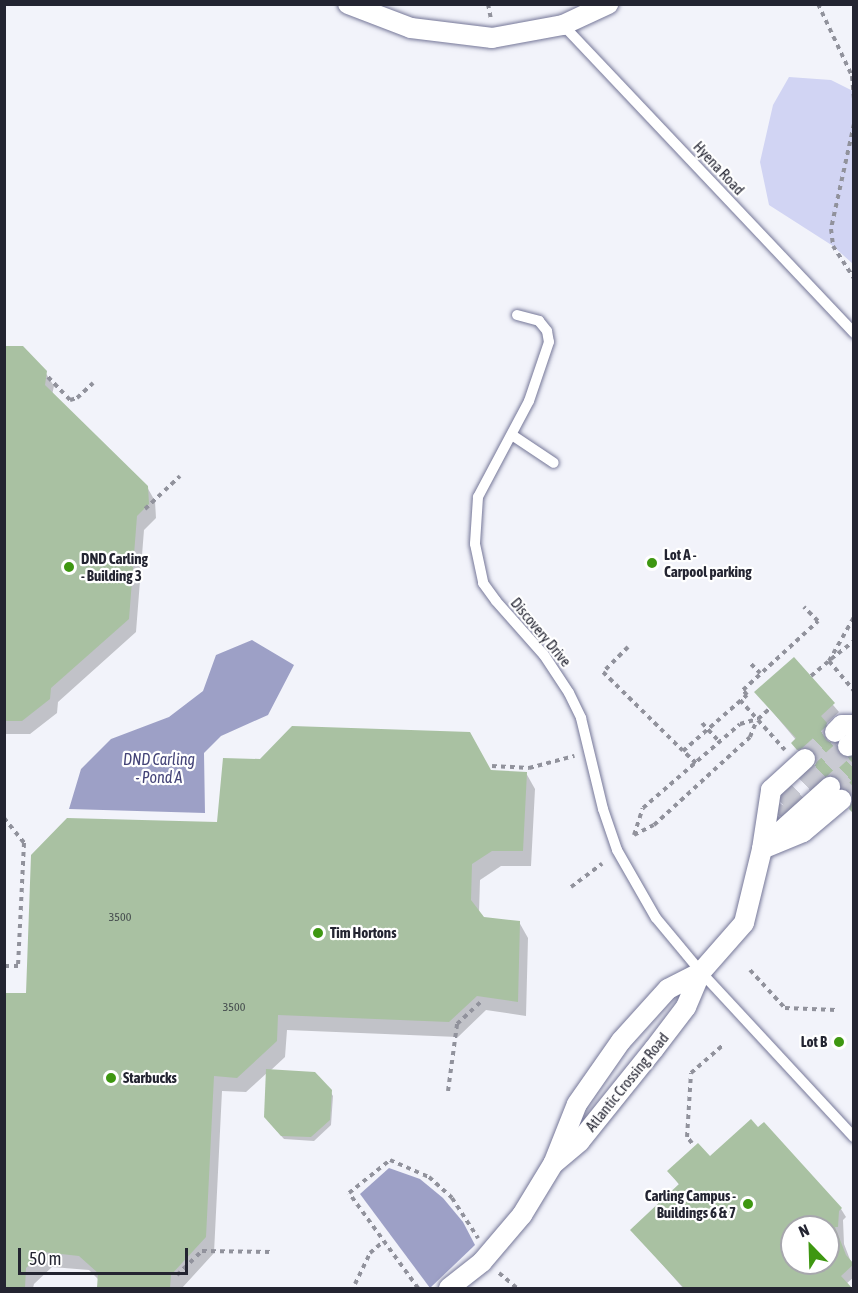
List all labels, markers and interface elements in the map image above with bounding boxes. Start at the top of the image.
street label: Hyena Road [690,138,748,198]
place label: Lot A - Carpool parking [664,545,752,580]
place label: DND Carling - Building 3 [81,549,148,584]
marker: Lot A - Carpool parking [645,556,659,570]
marker: DND Carling - Building 3 [62,560,76,574]
street label: Discovery Drive [507,594,575,670]
water label: DND Carling - Pond A [123,749,195,787]
house number: 3500 [109,911,131,925]
place label: Tim Hortons [330,924,396,942]
marker: Tim Hortons [311,926,325,940]
house number: 3500 [223,1001,245,1015]
street label: Atlantic Crossing Road [582,1029,672,1135]
place label: Lot B [801,1033,827,1051]
marker: Lot B [832,1035,846,1049]
place label: Starbucks [123,1069,177,1087]
marker: Starbucks [104,1071,118,1085]
place label: Carling Campus - Buildings 6 & 7 [645,1186,736,1221]
marker: Carling Campus - Buildings 6 & 7 [741,1197,755,1211]
north arrow [780,1215,840,1275]
text: N [796,1220,812,1240]
scale bar [21,1236,190,1274]
text: 50 m [29,1248,61,1269]

